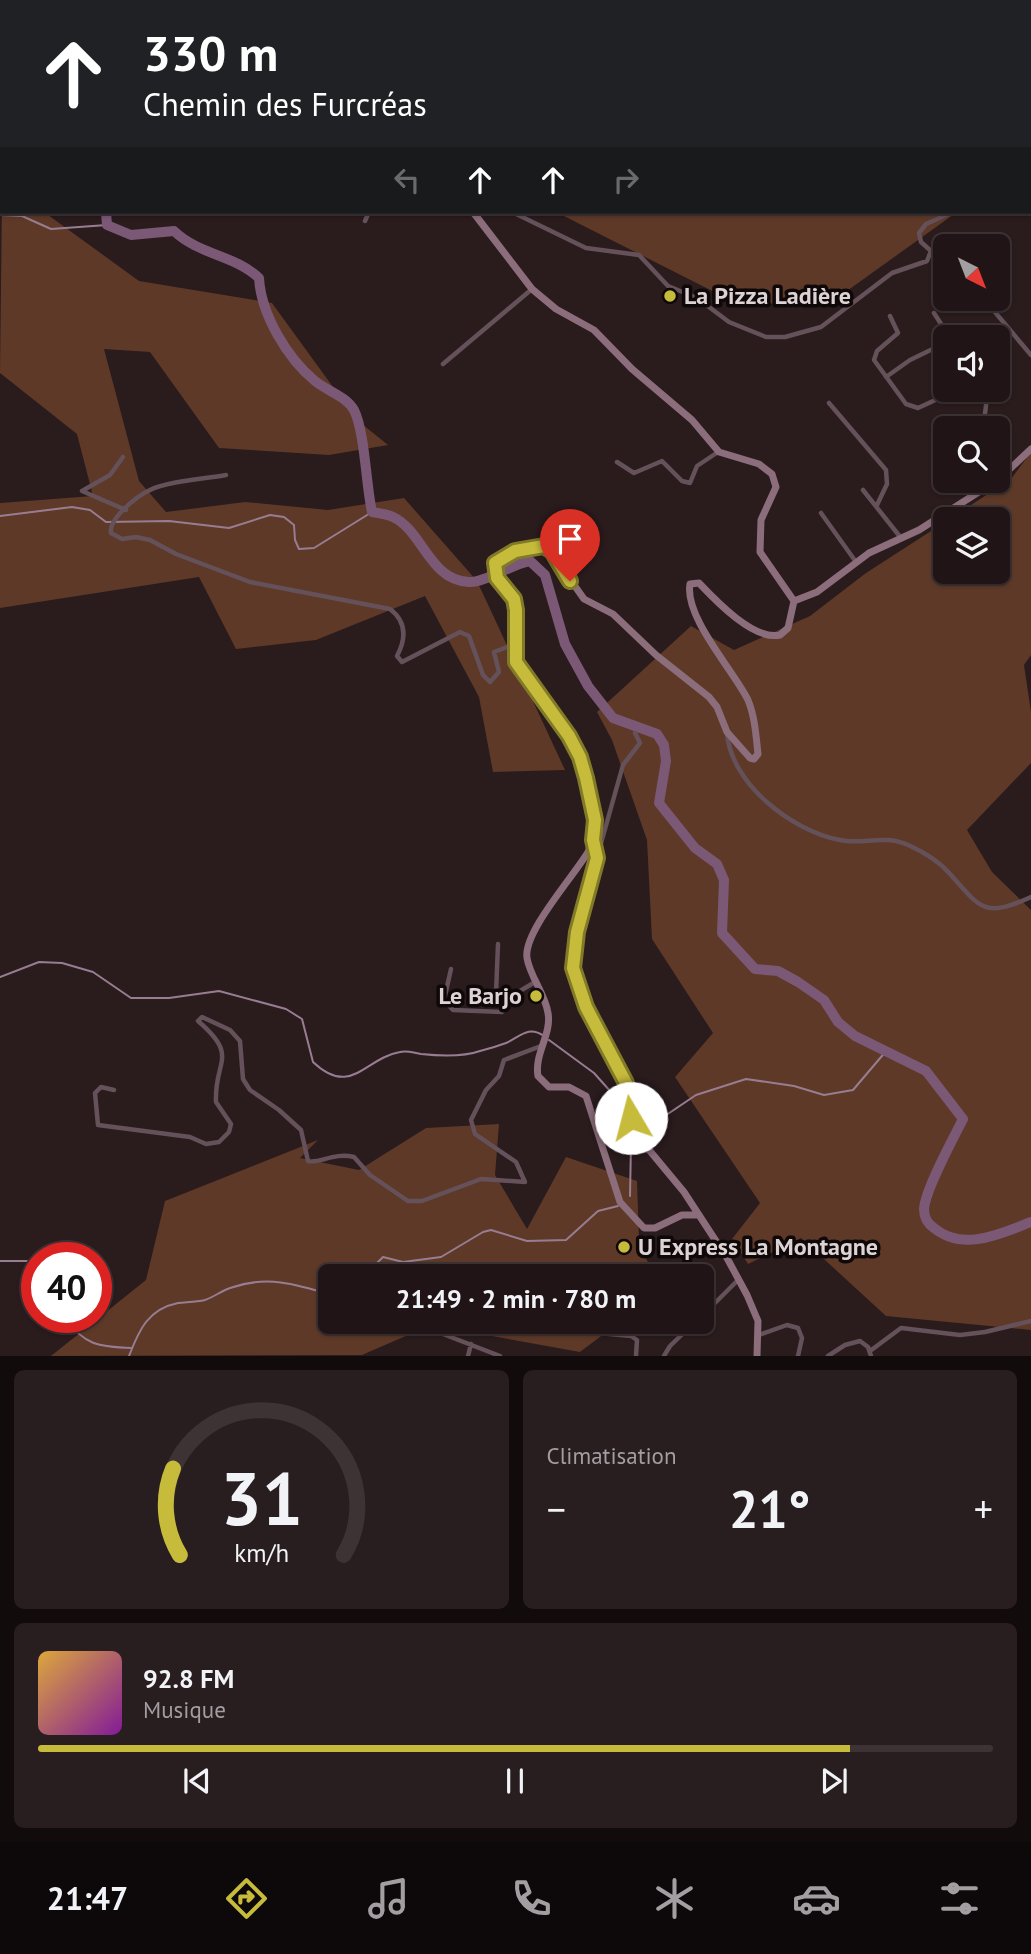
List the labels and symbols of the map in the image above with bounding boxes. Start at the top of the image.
north arrow [933,234,1010,312]
place label: La Pizza Ladière [684,280,851,311]
marker: La Pizza Ladière [662,288,678,304]
pin [540,509,600,581]
place label: Le Barjo [438,980,522,1011]
marker: Le Barjo [528,988,544,1004]
position arrow [594,1081,668,1155]
place label: U Express La Montagne [638,1231,878,1262]
marker: U Express La Montagne [616,1239,632,1255]
speed limit sign: 40 [21,1242,112,1333]

